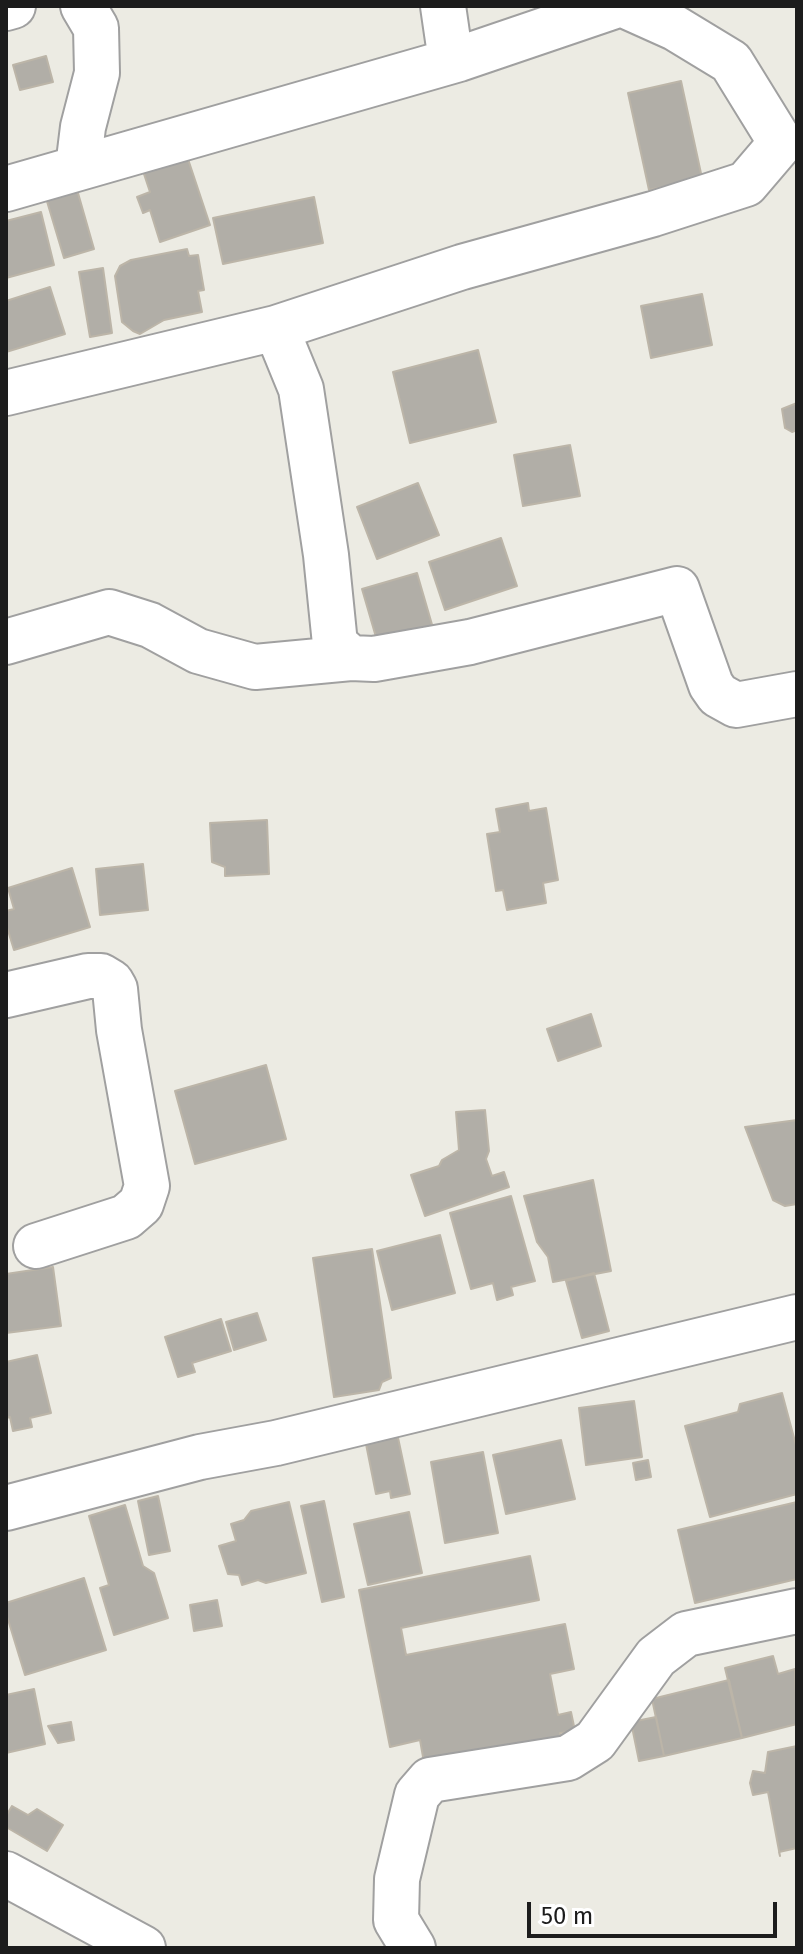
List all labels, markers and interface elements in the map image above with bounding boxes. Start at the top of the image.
scale bar [531,1886,781,1936]
text: 50 m [541,1902,593,1930]

